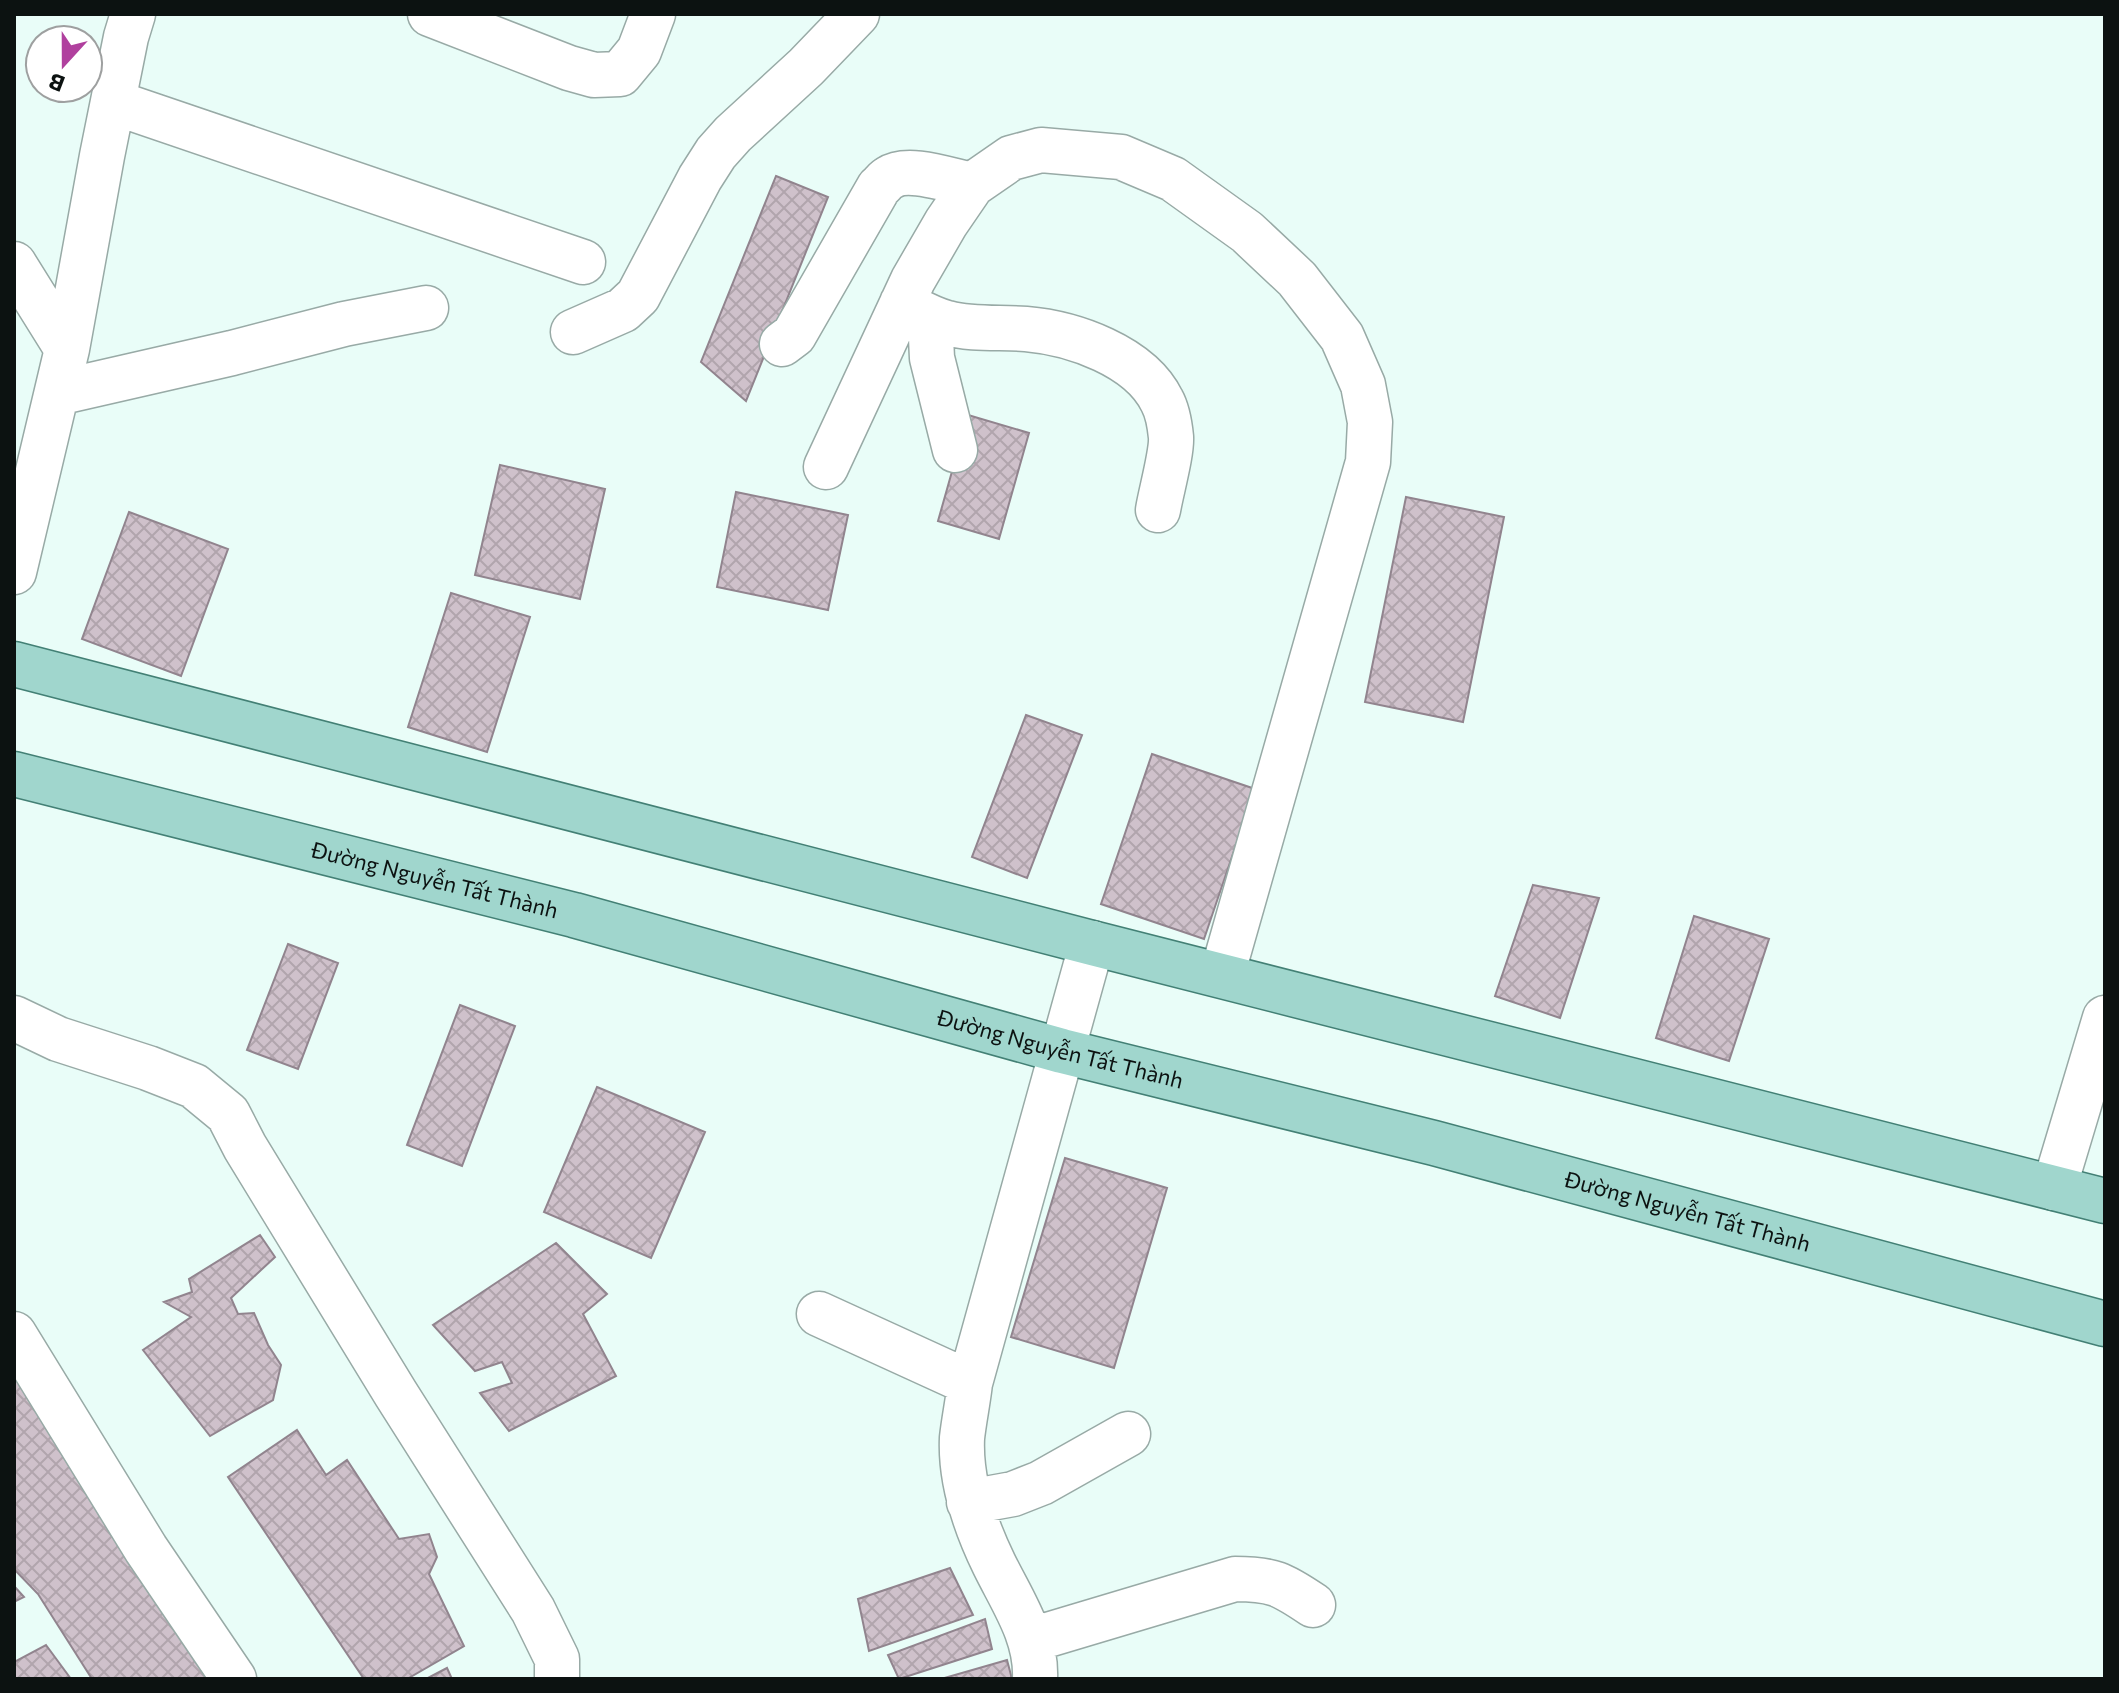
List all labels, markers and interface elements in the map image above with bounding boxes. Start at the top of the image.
north arrow [24,24,104,104]
text: B [45,68,68,98]
street label: Đường Nguyễn Tất Thành [308,835,561,924]
street label: Đường Nguyễn Tất Thành [934,1003,1186,1094]
street label: Đường Nguyễn Tất Thành [1561,1165,1814,1257]

